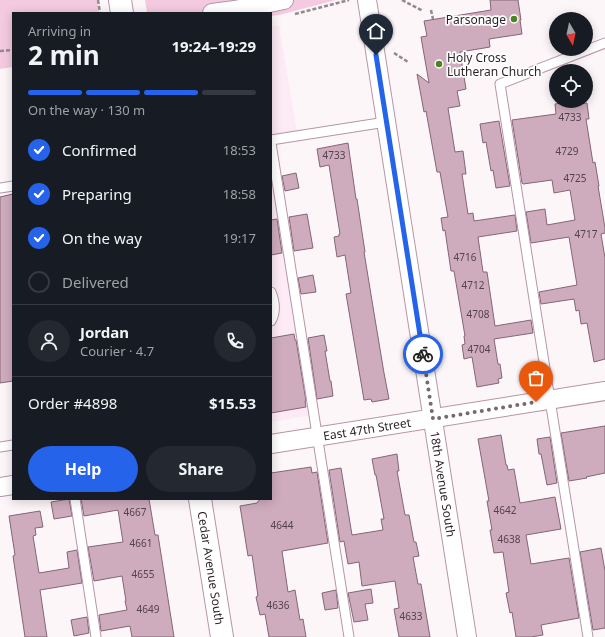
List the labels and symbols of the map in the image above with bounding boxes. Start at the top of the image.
place label: Parsonage [446,11,506,28]
north arrow [549,12,593,56]
pin [359,14,393,55]
marker: Parsonage [509,14,519,24]
place label: Holy Cross Lutheran Church [447,49,542,80]
marker: Holy Cross Lutheran Church [434,59,444,69]
house number: 4733 [559,110,582,124]
house number: 4729 [556,144,579,158]
house number: 4733 [323,148,346,162]
house number: 4725 [564,171,587,185]
house number: 4717 [575,227,598,241]
house number: 4716 [454,250,477,264]
house number: 4712 [462,278,485,292]
house number: 4708 [467,307,490,321]
courier [403,334,443,374]
house number: 4704 [468,342,491,356]
pin [519,361,553,402]
street label: East 47th Street [322,414,413,444]
street label: 18th Avenue South [426,430,460,538]
house number: 4642 [494,503,517,517]
house number: 4667 [124,505,147,519]
street label: Cedar Avenue South [194,510,228,626]
house number: 4644 [271,518,294,532]
house number: 4638 [498,532,521,546]
house number: 4661 [130,536,152,550]
house number: 4655 [132,567,155,581]
house number: 4636 [267,598,290,612]
house number: 4649 [137,602,160,616]
house number: 4633 [400,609,423,623]

